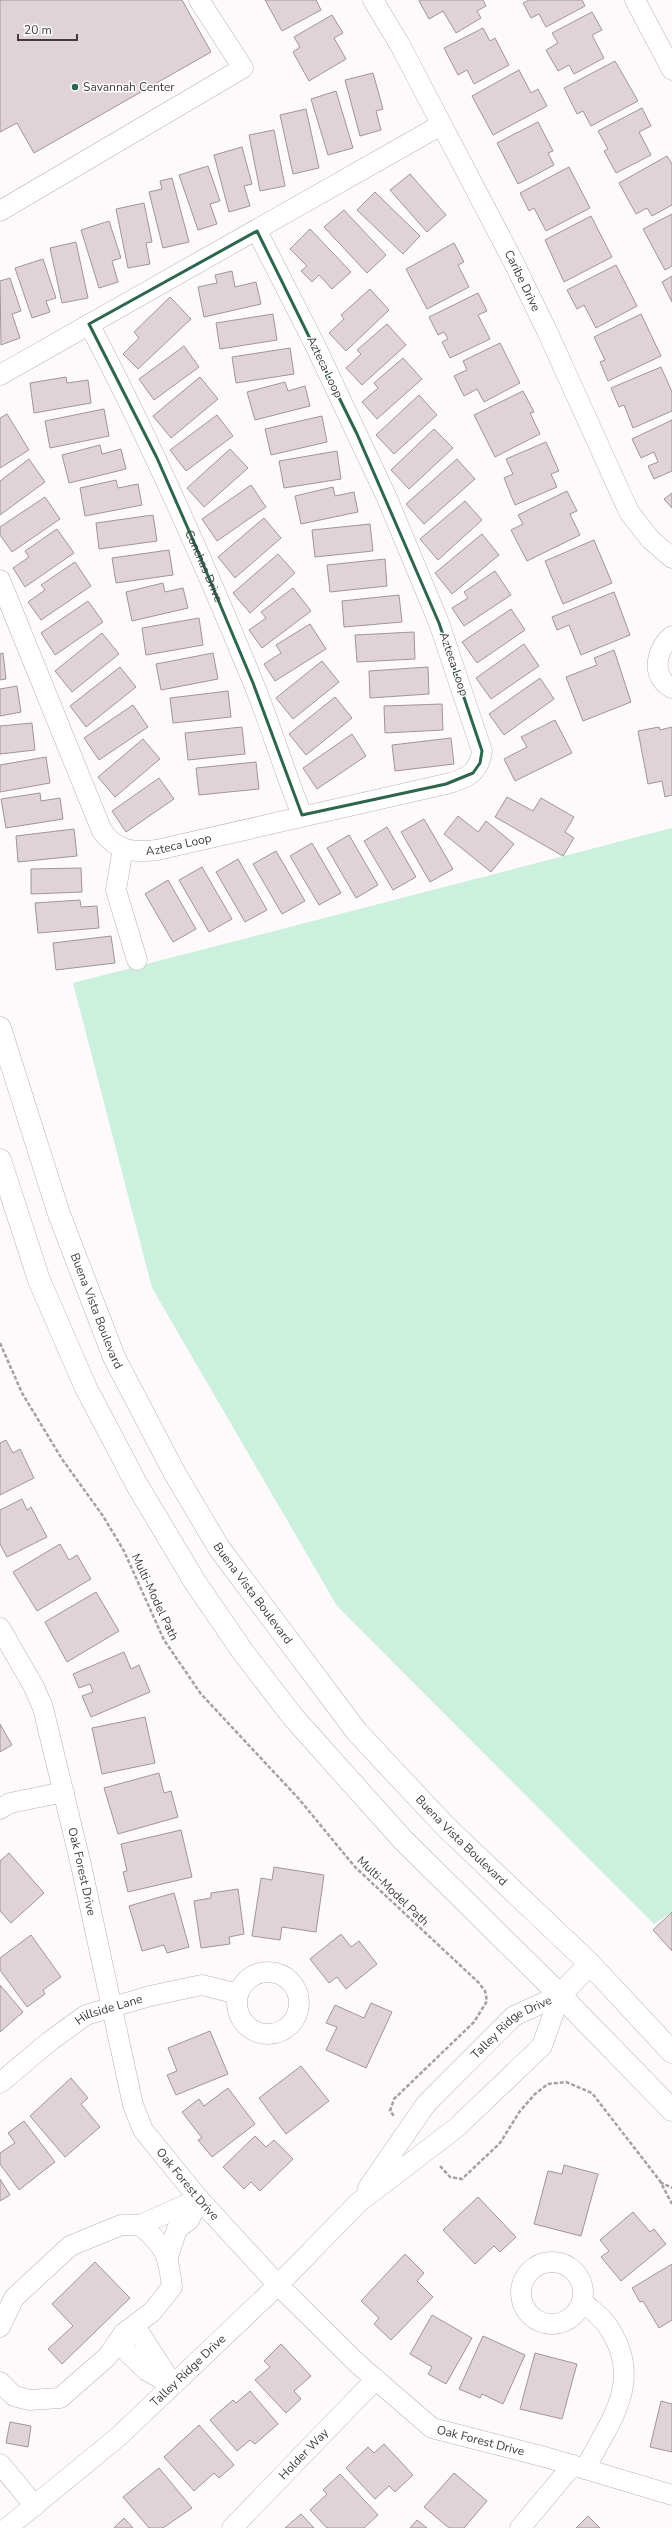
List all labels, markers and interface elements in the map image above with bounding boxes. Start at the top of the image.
scale bar [18,16,77,42]
text: 20 m [24,22,52,38]
place label: Savannah Center [83,79,175,95]
marker: Savannah Center [70,82,80,92]
street label: Caribe Drive [501,247,544,314]
street label: Azteca Loop [303,334,347,400]
street label: Conchas Drive [181,527,227,605]
street label: Azteca Loop [436,630,472,698]
street label: Azteca Loop [145,830,213,859]
street label: Buena Vista Boulevard [67,1251,127,1371]
street label: Buena Vista Boulevard [210,1540,296,1647]
street label: Multi-Model Path [128,1551,182,1643]
street label: Buena Vista Boulevard [412,1792,511,1889]
street label: Oak Forest Drive [64,1826,100,1917]
street label: Multi-Model Path [354,1853,432,1929]
street label: Hillside Lane [72,1991,144,2028]
street label: Talley Ridge Drive [468,1992,554,2062]
street label: Oak Forest Drive [153,2144,223,2224]
street label: Talley Ridge Drive [147,2331,229,2410]
street label: Oak Forest Drive [435,2422,526,2459]
street label: Holder Way [275,2424,333,2483]

